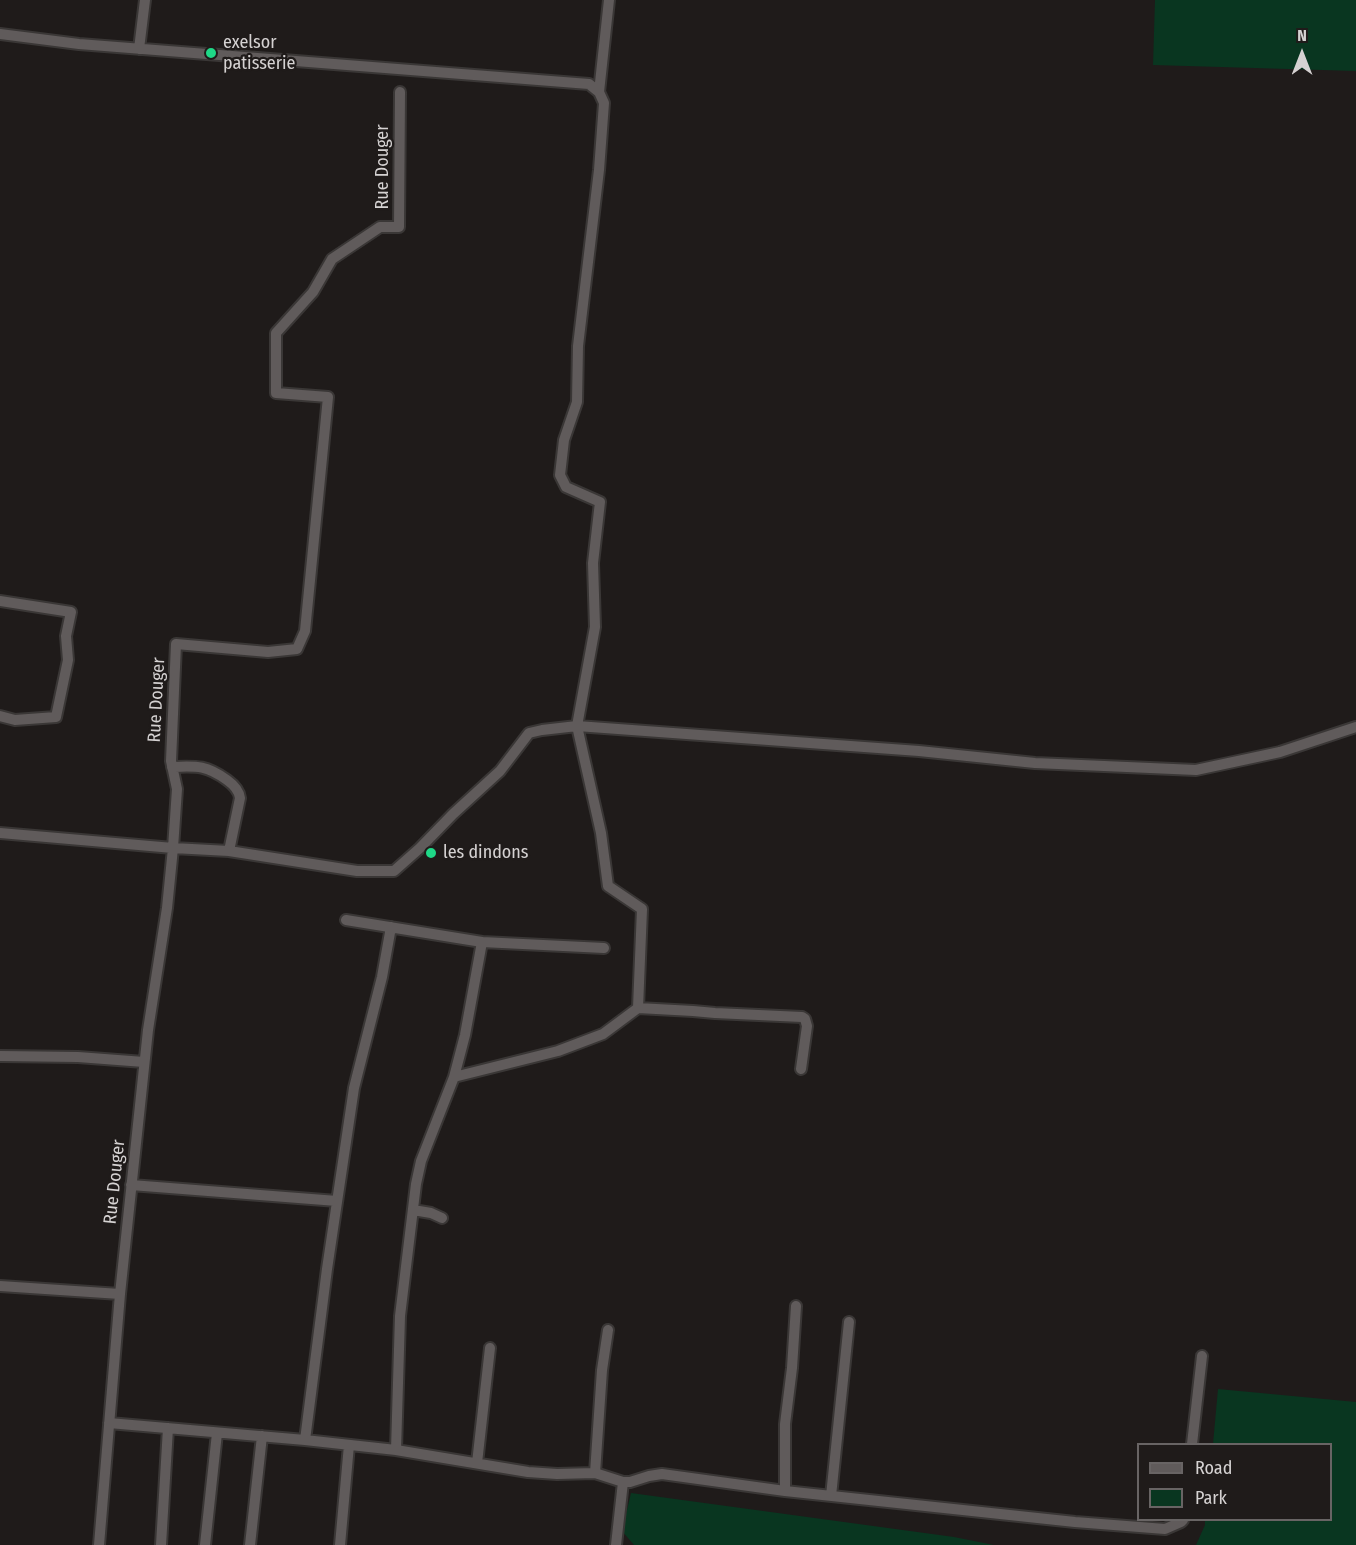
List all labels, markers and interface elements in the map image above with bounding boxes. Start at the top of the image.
north arrow [1272,24,1332,84]
text: N [1297,26,1307,45]
place label: exelsor patisserie [223,32,295,74]
marker: exelsor patisserie [204,46,218,60]
street label: Rue Douger [372,124,394,210]
street label: Rue Douger [144,657,170,743]
place label: les dindons [443,842,528,864]
marker: les dindons [424,846,438,860]
street label: Rue Douger [100,1139,130,1225]
legend [1137,1443,1332,1521]
text: Road [1195,1457,1232,1479]
text: Park [1195,1487,1227,1509]

